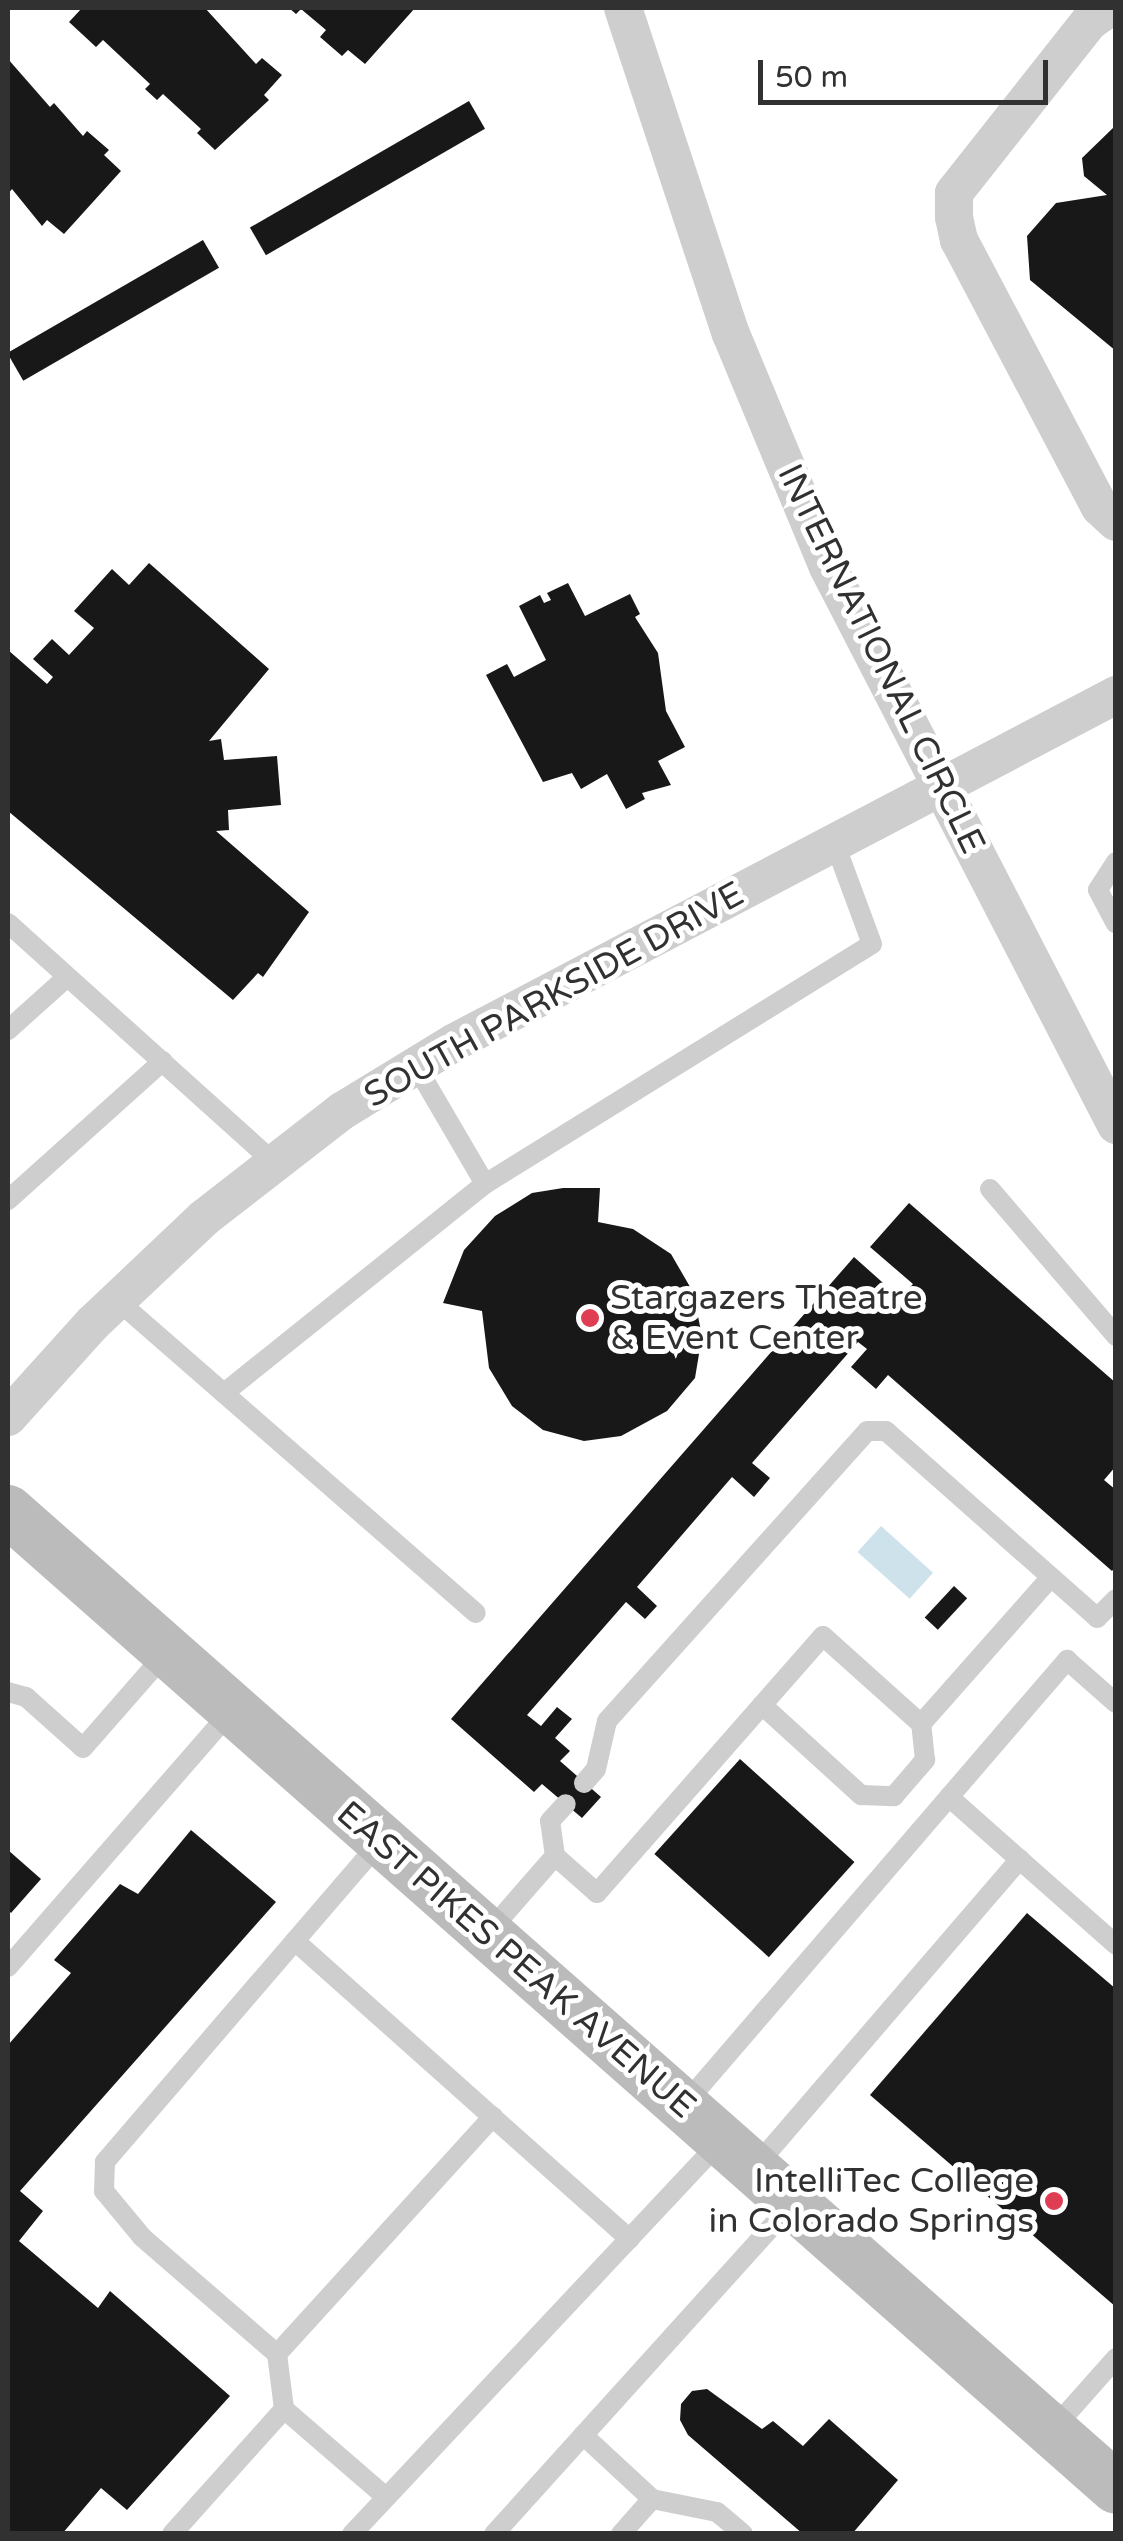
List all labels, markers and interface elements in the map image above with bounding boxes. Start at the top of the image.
scale bar [763,40,1053,102]
text: 50 m [775,59,848,96]
street label: INTERNATIONAL CIRCLE [768,457,994,861]
street label: SOUTH PARKSIDE DRIVE [357,873,751,1117]
place label: Stargazers Theatre & Event Center [610,1277,923,1359]
marker: Stargazers Theatre & Event Center [579,1307,601,1329]
street label: EAST PIKES PEAK AVENUE [328,1793,704,2127]
place label: IntelliTec College in Colorado Springs [709,2160,1034,2242]
marker: IntelliTec College in Colorado Springs [1043,2190,1065,2212]

